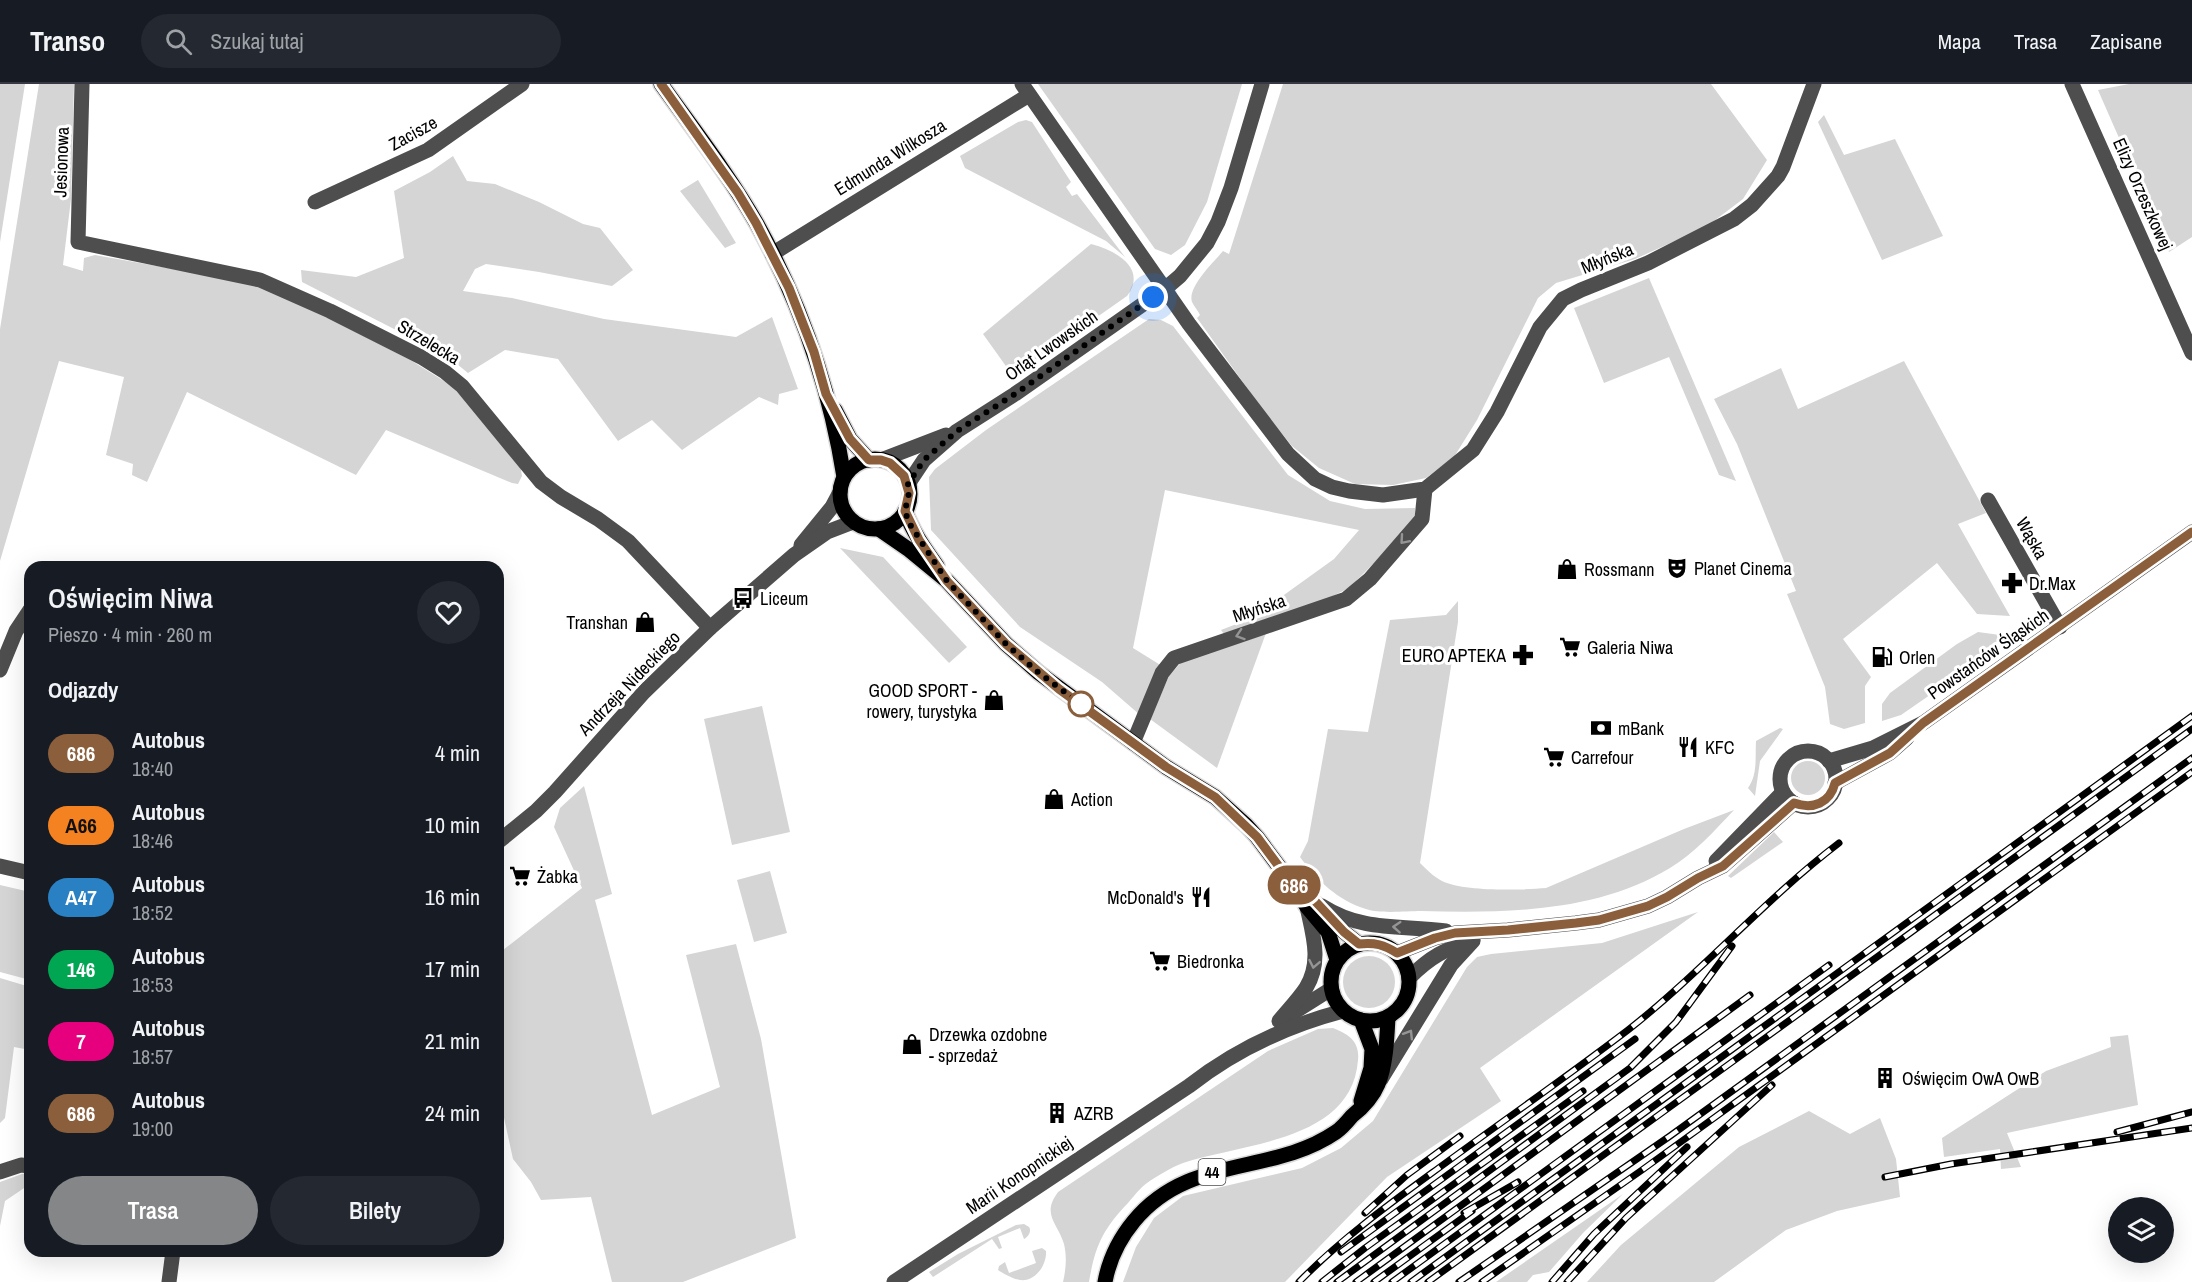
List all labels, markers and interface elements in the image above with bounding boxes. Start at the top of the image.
search box [141,14,561,68]
text: Transo [30,22,105,60]
icon: search [162,25,195,58]
text: Szukaj tutaj [210,26,304,56]
text: Mapa [1938,27,1981,56]
text: Trasa [2014,27,2057,56]
text: Zapisane [2090,27,2162,56]
street label: Zacisze [384,110,442,156]
street label: Edmunda Wilkosza [829,113,951,201]
street label: Jesionowa [47,126,75,198]
street label: Elizy Orzeszkowej [2107,134,2179,254]
street label: Młyńska [1577,236,1637,280]
your location [1138,282,1168,312]
street label: Orląt Lwowskich [999,304,1103,386]
street label: Strzelecka [393,314,465,370]
street label: Wąska [2010,512,2054,564]
one-way arrow [1400,533,1411,544]
theatre icon: Planet Cinema [1665,556,1689,580]
place label: Planet Cinema [1694,556,1792,581]
shop icon: Rossmann [1555,557,1579,581]
place label: Rossmann [1584,557,1655,582]
pharmacy icon: Dr.Max [2000,571,2024,595]
place label: Dr.Max [2029,571,2076,596]
text: Oświęcim Niwa [48,579,213,617]
button: heart [417,581,480,644]
bus stop icon: Liceum [731,586,755,610]
place label: Liceum [760,586,808,611]
street label: Młyńska [1229,588,1289,628]
street label: Powstańców Śląskich [1922,603,2054,705]
place label: Transhan [566,610,628,635]
shop icon: Transhan [633,610,657,634]
text: Pieszo · 4 min · 260 m [48,621,212,648]
street label: Andrzeja Nideckiego [572,625,686,742]
one-way arrow [1235,627,1245,640]
supermarket icon: Galeria Niwa [1558,635,1582,659]
place label: Galeria Niwa [1587,635,1673,660]
place label: EURO APTEKA [1402,643,1506,668]
pharmacy icon: EURO APTEKA [1511,643,1535,667]
fuel station icon: Orlen [1870,645,1894,669]
place label: Orlen [1899,645,1935,670]
text: Odjazdy [48,675,118,705]
place label: GOOD SPORT - rowery, turystyka [867,678,977,724]
shop icon: GOOD SPORT - rowery, turystyka [982,688,1006,712]
unlabelled marker [1068,691,1094,717]
bank icon: mBank [1589,716,1613,740]
place label: mBank [1618,716,1665,741]
text: Autobus [132,725,205,755]
restaurant icon: KFC [1676,735,1700,759]
place label: KFC [1705,735,1735,760]
text: 4 min [435,738,480,768]
text: 686 [67,739,95,768]
supermarket icon: Carrefour [1542,745,1566,769]
place label: Carrefour [1571,745,1633,770]
text: 18:40 [132,755,173,782]
shop icon: Action [1042,787,1066,811]
place label: Action [1070,787,1113,812]
text: Autobus [132,797,205,827]
text: 10 min [425,810,480,840]
text: A66 [65,811,97,840]
text: 18:46 [132,827,173,854]
supermarket icon: Żabka [508,864,532,888]
place label: Żabka [537,864,578,889]
line badge: 686 [1260,866,1328,904]
text: Autobus [132,869,205,899]
text: 686 [1280,871,1308,900]
text: 16 min [425,882,480,912]
text: A47 [65,883,97,912]
place label: McDonald's [1107,885,1184,910]
restaurant icon: McDonald's [1189,885,1213,909]
text: 18:52 [132,899,173,926]
one-way arrow [1392,921,1401,934]
text: Autobus [132,941,205,971]
supermarket icon: Biedronka [1148,949,1172,973]
place label: Biedronka [1177,949,1244,974]
text: 17 min [425,954,480,984]
text: 146 [67,955,95,984]
one-way arrow [1308,959,1321,969]
text: 18:53 [132,971,173,998]
text: Autobus [132,1013,205,1043]
place label: Drzewka ozdobne - sprzedaż [929,1022,1047,1068]
text: 21 min [425,1026,480,1056]
text: 7 [76,1027,86,1056]
one-way arrow [1401,1030,1413,1040]
shop icon: Drzewka ozdobne - sprzedaż [900,1032,924,1056]
text: 18:57 [132,1043,173,1070]
building icon: Oświęcim OwA OwB [1873,1066,1897,1090]
place label: Oświęcim OwA OwB [1902,1066,2039,1091]
text: Autobus [132,1085,205,1115]
text: 24 min [425,1098,480,1128]
text: 686 [67,1099,95,1128]
building icon: AZRB [1045,1101,1069,1125]
place label: AZRB [1073,1101,1114,1126]
text: 19:00 [132,1115,173,1142]
street label: Marii Konopnickiej [961,1130,1077,1220]
road number: 44 [1198,1159,1226,1185]
button: Trasa [48,1176,258,1245]
button: Bilety [270,1176,480,1245]
map controls [2108,1197,2174,1263]
button: layers [2108,1197,2174,1263]

